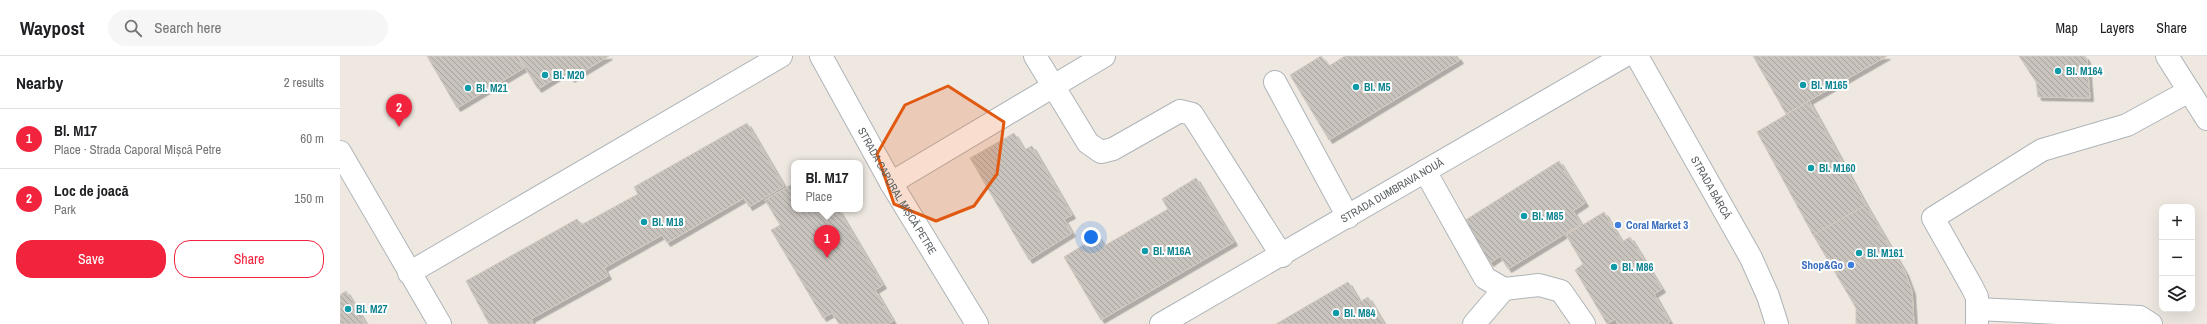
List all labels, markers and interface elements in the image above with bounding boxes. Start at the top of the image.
search box [108,10,388,46]
text: Waypost [20,15,84,41]
icon: search [122,17,144,39]
text: Search here [154,17,221,38]
text: Map [2056,19,2078,37]
text: Layers [2100,19,2134,37]
text: Share [2156,19,2187,37]
place label: Bl. M164 [2066,64,2103,78]
marker: Bl. M164 [2053,66,2063,76]
place label: Bl. M20 [553,68,585,82]
marker: Bl. M20 [540,70,550,80]
text: Nearby [16,71,63,94]
text: 2 results [284,74,324,91]
place label: Bl. M165 [1811,78,1848,92]
place label: Bl. M5 [1364,80,1391,94]
marker: Bl. M165 [1798,80,1808,90]
place label: Bl. M21 [476,81,508,95]
marker: Bl. M5 [1351,82,1361,92]
marker: Bl. M21 [463,83,473,93]
pin: 2 [386,94,412,127]
text: Bl. M17 [54,120,97,141]
street label: STRADA CAPORAL MIȘCĂ PETRE [855,125,940,257]
text: 1 [26,130,32,147]
text: 60 m [300,130,324,147]
text: Place · Strada Caporal Mișcă Petre [54,141,221,158]
street label: STRADA DUMBRAVA NOUĂ [1338,154,1447,226]
street label: STRADA BÂRCĂ [1688,154,1735,222]
popup [791,160,863,212]
place label: Bl. M160 [1819,161,1856,175]
marker: Bl. M160 [1806,163,1816,173]
text: Bl. M17 [805,167,849,188]
text: Loc de joacă [54,180,129,201]
text: Place [805,188,832,205]
text: 2 [26,190,32,207]
text: 150 m [294,190,324,207]
text: Park [54,201,76,218]
map controls [2159,204,2195,312]
button: + [2159,204,2195,240]
place label: Bl. M85 [1532,209,1564,223]
marker: Bl. M85 [1519,211,1529,221]
place label: Bl. M18 [652,215,684,229]
marker: Bl. M18 [639,217,649,227]
place label: Coral Market 3 [1626,218,1688,232]
marker: Coral Market 3 [1613,220,1623,230]
pin: 1 [814,225,840,258]
your location [1081,227,1101,247]
button: Save [16,240,166,278]
button: Share [174,240,324,278]
button: − [2159,240,2195,276]
place label: Bl. M16A [1153,244,1192,258]
marker: Bl. M16A [1140,246,1150,256]
place label: Bl. M161 [1867,246,1904,260]
marker: Bl. M161 [1854,248,1864,258]
place label: Shop&Go [1801,258,1843,272]
place label: Bl. M86 [1622,260,1654,274]
marker: Shop&Go [1846,260,1856,270]
marker: Bl. M86 [1609,262,1619,272]
button: layers [2159,276,2195,312]
place label: Bl. M27 [356,302,388,316]
marker: Bl. M27 [343,304,353,314]
place label: Bl. M84 [1344,306,1376,320]
marker: Bl. M84 [1331,308,1341,318]

